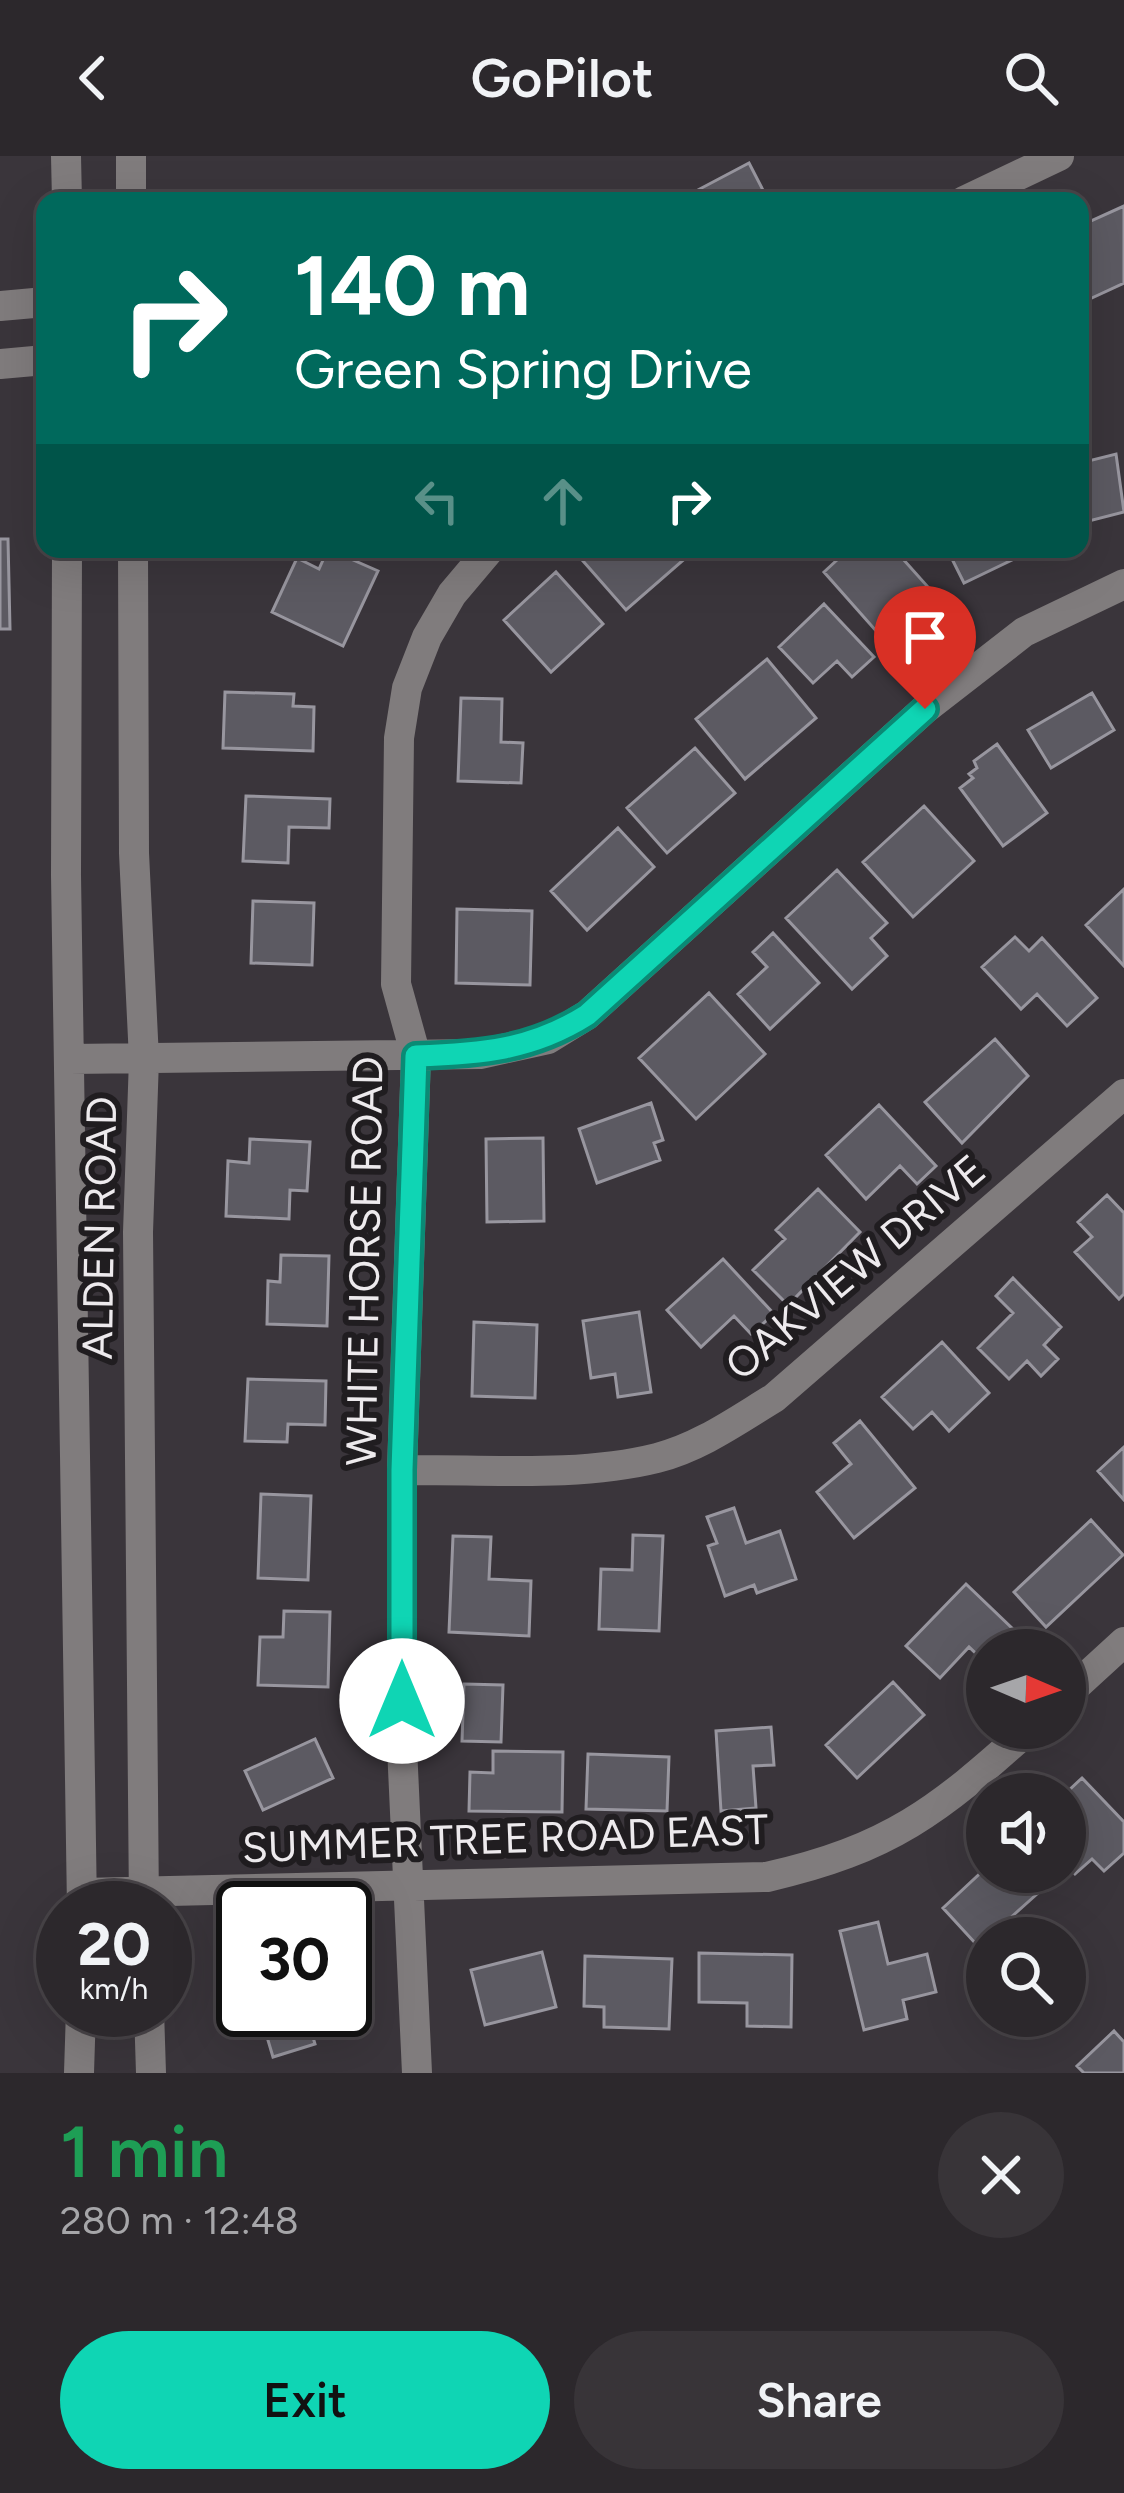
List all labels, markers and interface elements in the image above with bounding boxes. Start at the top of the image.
icon: back [60,45,126,111]
icon: search [998,45,1064,111]
text: GoPilot [471,46,653,111]
text: 140 m [294,235,530,336]
icon: right [96,240,252,396]
text: Green Spring Drive [294,337,752,402]
icon: left [404,468,470,534]
icon: ahead [530,468,596,534]
icon: right [656,468,722,534]
pin [874,586,976,709]
icon: arrive [892,604,958,670]
street label: WHITE HORSE ROAD [335,1056,394,1466]
street label: ALDEN ROAD [72,1096,127,1360]
street label: OAKVIEW DRIVE [715,1144,996,1391]
north arrow [966,1629,1086,1749]
map controls [966,1629,1086,2037]
position arrow [339,1638,465,1764]
button: sound [966,1773,1086,1893]
street label: SUMMER TREE ROAD EAST [241,1804,769,1873]
speed limit sign: 30 [216,1881,372,2037]
text: 20 [77,1908,151,1980]
button: search [966,1917,1086,2037]
text: km/h [80,1970,148,2007]
text: 1 min [60,2109,228,2195]
button: close [938,2112,1064,2238]
text: 280 m · 12:48 [60,2197,299,2244]
button: Exit [60,2331,550,2469]
button: Share [574,2331,1064,2469]

